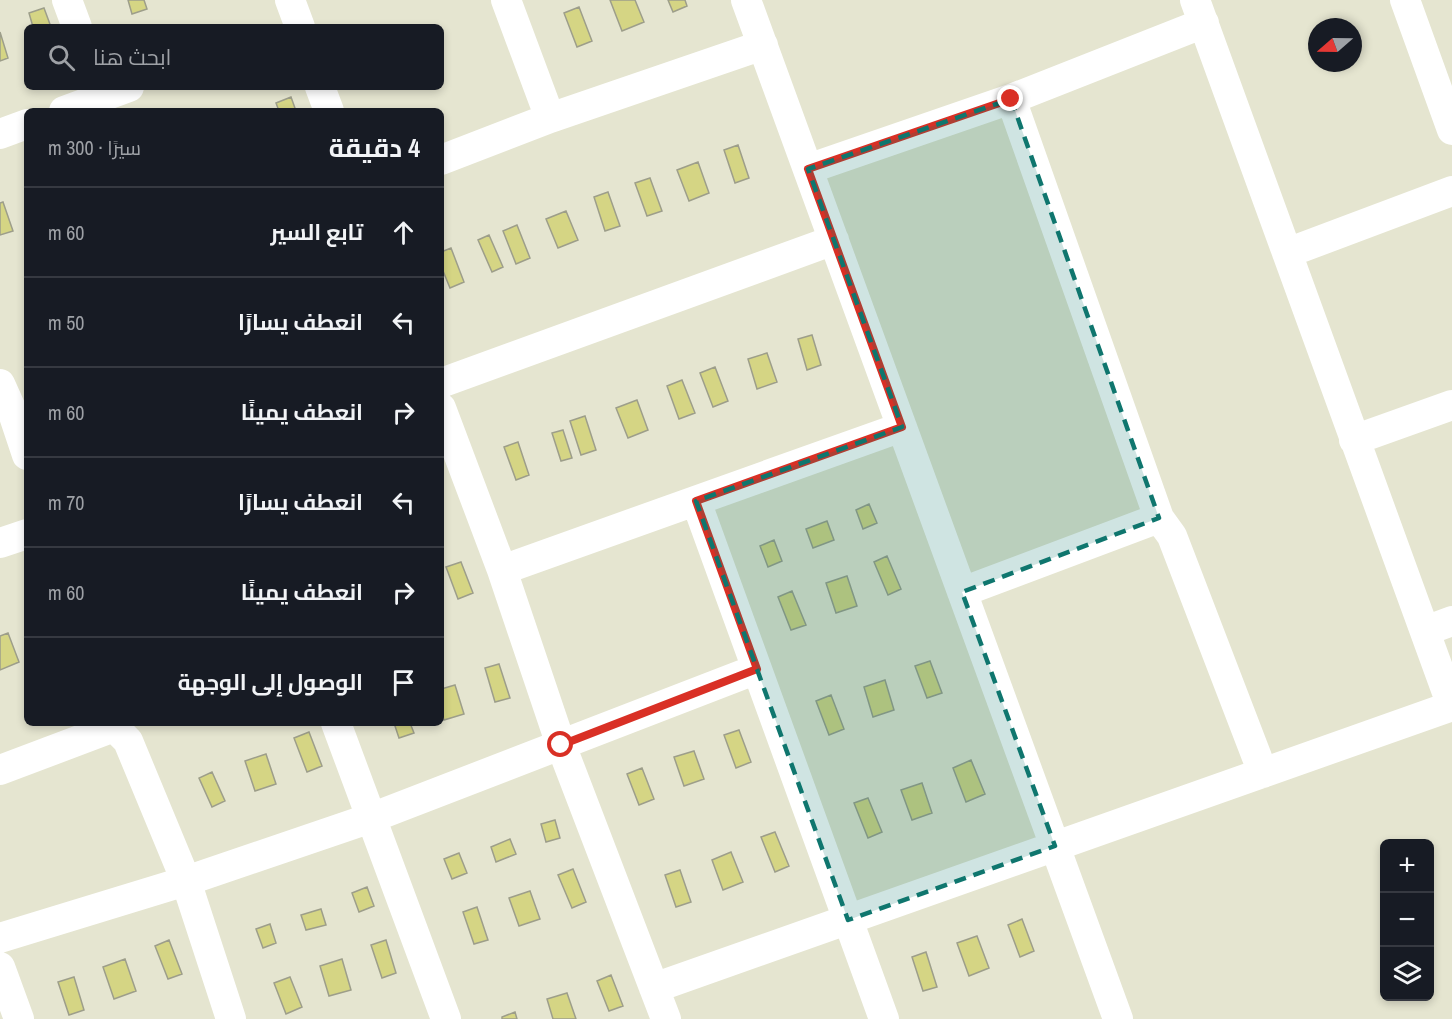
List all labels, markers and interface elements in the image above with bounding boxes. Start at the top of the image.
north arrow [1308,18,1362,72]
search box [24,24,444,90]
icon: search [45,41,78,74]
text: ابحث هنا [93,42,172,72]
route end [997,85,1023,111]
text: 4 دقيقة [329,130,420,165]
text: سيرًا · 300 m [48,134,141,161]
icon: ahead [387,216,420,249]
text: تابع السير [271,217,363,247]
text: 60 m [48,219,84,246]
icon: left [387,306,420,339]
text: انعطف يسارًا [238,307,363,337]
text: 50 m [48,309,84,336]
icon: right [387,396,420,429]
text: انعطف يمينًا [241,397,363,427]
text: 60 m [48,399,84,426]
icon: left [387,486,420,519]
text: انعطف يسارًا [238,487,363,517]
text: 70 m [48,489,84,516]
icon: right [387,576,420,609]
text: انعطف يمينًا [241,577,363,607]
text: 60 m [48,579,84,606]
icon: arrive [387,666,420,699]
text: الوصول إلى الوجهة [178,667,363,697]
route start [547,731,573,757]
map controls [1380,839,1434,1001]
button: + [1380,839,1434,893]
button: − [1380,893,1434,947]
button: layers [1380,947,1434,1001]

